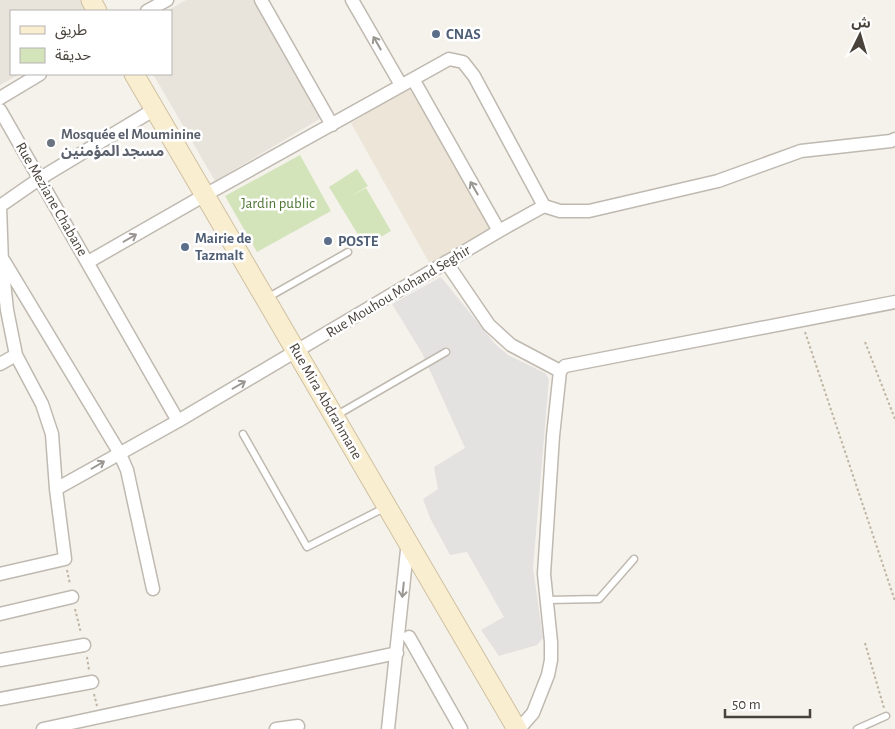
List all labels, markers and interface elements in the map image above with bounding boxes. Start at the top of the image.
legend [10,10,172,75]
north arrow [835,10,885,60]
text: ش [851,15,871,31]
text: طريق [55,23,87,40]
place label: CNAS [446,27,481,42]
marker: CNAS [430,28,442,40]
one-way arrow [372,35,382,50]
text: حديقة [55,48,91,63]
place label: Mosquée el Mouminine مسجد المؤمنين [61,127,201,160]
marker: Mosquée el Mouminine مسجد المؤمنين [45,137,57,149]
street label: Rue Meziane Chabane [13,140,90,259]
one-way arrow [469,182,479,196]
park label: Jardin public [241,196,315,211]
place label: Mairie de Tazmalt [195,231,251,263]
one-way arrow [123,232,137,242]
place label: POSTE [338,234,379,249]
marker: POSTE [322,235,334,247]
marker: Mairie de Tazmalt [179,241,191,253]
street label: Rue Mouhou Mohand Seghir [323,242,473,340]
street label: Rue Mira Abdrahmane [286,341,365,462]
one-way arrow [232,379,246,389]
one-way arrow [90,459,104,469]
one-way arrow [398,582,408,598]
scale bar [725,686,810,718]
text: 50 m [732,697,761,712]

